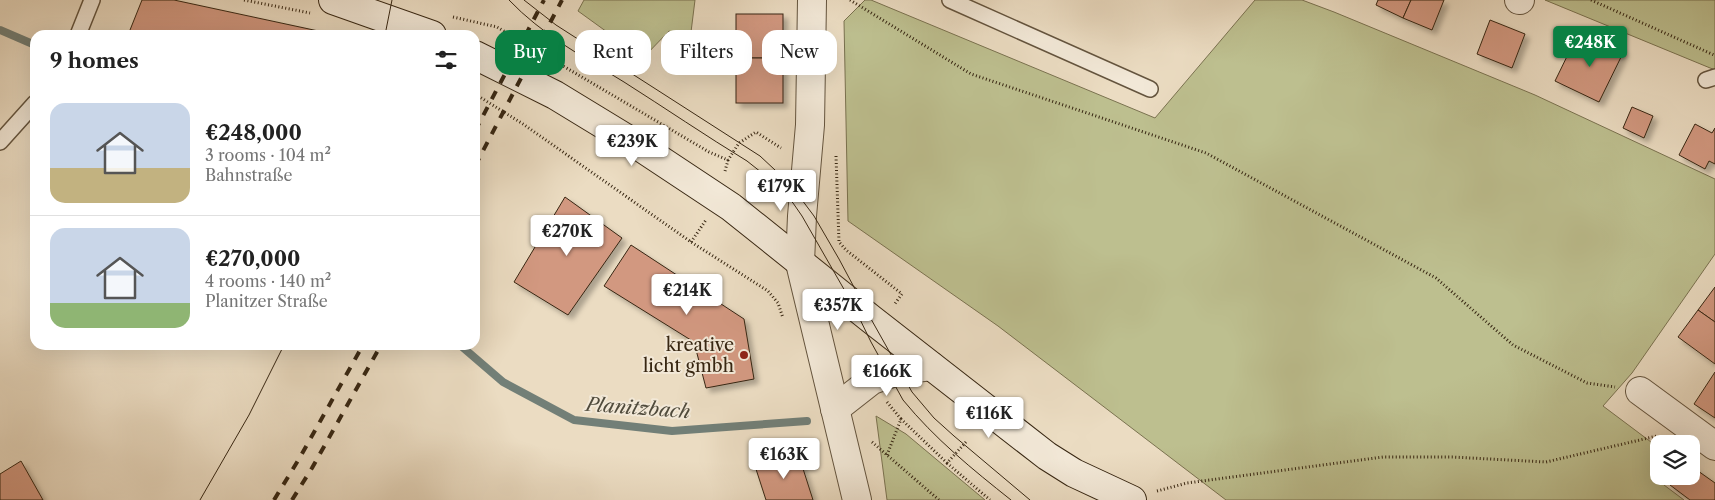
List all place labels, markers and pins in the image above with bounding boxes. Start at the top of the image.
pin: €248K [1555,26,1625,68]
pin: €239K [597,124,667,167]
pin: €179K [746,170,816,212]
pin: €270K [532,214,602,257]
pin: €214K [652,274,722,316]
pin: €357K [803,288,873,331]
place label: kreative licht gmbh [643,334,734,377]
marker: kreative licht gmbh [738,349,750,361]
pin: €166K [852,354,922,397]
pin: €116K [954,396,1024,439]
pin: €163K [749,438,819,480]

